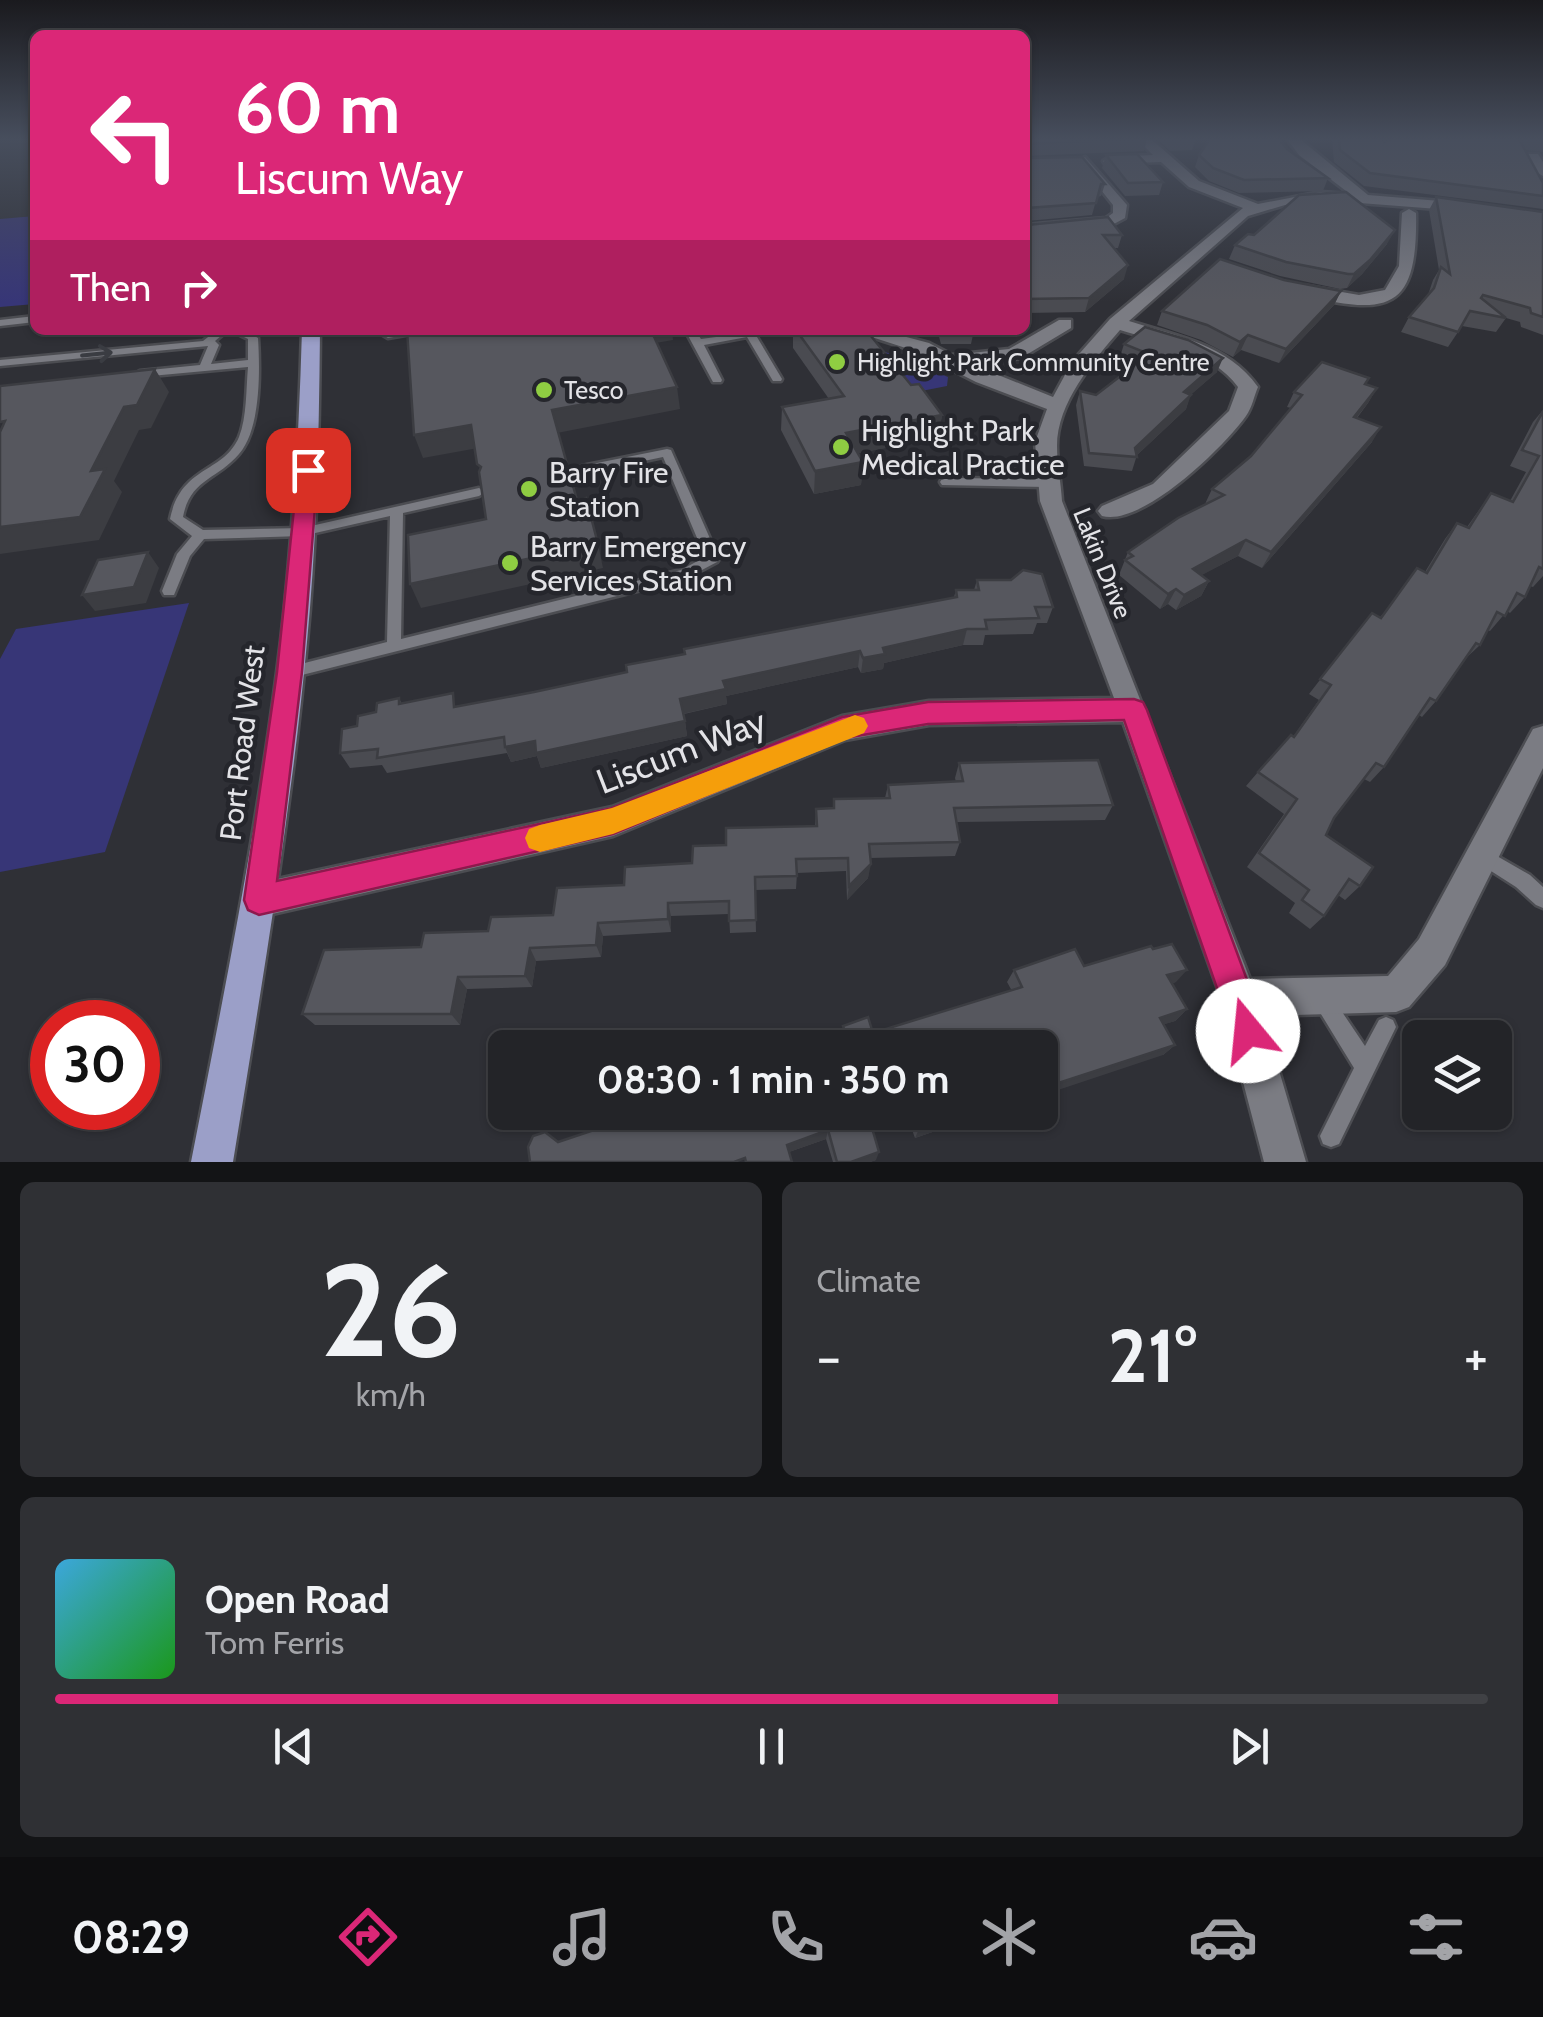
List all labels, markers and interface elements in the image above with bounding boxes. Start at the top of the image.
text: 60 m [235,65,400,151]
icon: left [70,70,200,200]
text: Liscum Way [235,151,464,205]
icon: right [171,260,226,315]
text: Then [70,264,151,311]
one-way arrow [80,344,113,363]
place label: Highlight Park Community Centre [857,347,1210,377]
marker: Highlight Park Community Centre [826,351,848,373]
place label: Tesco [564,375,623,405]
marker: Tesco [533,379,555,401]
place label: Highlight Park Medical Practice [861,412,1065,483]
pin [266,428,351,513]
marker: Highlight Park Medical Practice [830,436,852,458]
icon: arrive [281,443,336,498]
place label: Barry Fire Station [549,454,668,525]
marker: Barry Fire Station [518,478,540,500]
street label: Lakin Drive [1067,503,1139,623]
place label: Barry Emergency Services Station [530,528,746,599]
marker: Barry Emergency Services Station [499,552,521,574]
street label: Port Road West [212,643,272,843]
street label: Liscum Way [590,699,772,803]
position arrow [1196,979,1300,1083]
speed limit sign: 30 [30,1000,160,1130]
map controls [1402,1020,1512,1130]
button: layers [1402,1020,1512,1130]
text: 08:30 · 1 min · 350 m [597,1056,949,1103]
text: 26 [320,1231,462,1389]
text: Climate [817,1261,921,1300]
text: 21° [1108,1310,1197,1401]
text: − [817,1323,841,1390]
text: + [1464,1323,1488,1390]
text: km/h [356,1375,426,1414]
text: Open Road [205,1576,390,1623]
text: Tom Ferris [205,1623,344,1662]
icon: previous [266,1719,321,1774]
icon: pause [744,1719,799,1774]
icon: next [1222,1719,1277,1774]
icon: directions [333,1902,403,1972]
icon: music [547,1902,617,1972]
icon: phone [761,1902,831,1972]
icon: climate [974,1902,1044,1972]
icon: car [1188,1902,1258,1972]
icon: filters [1401,1902,1471,1972]
text: 08:29 [72,1910,190,1964]

